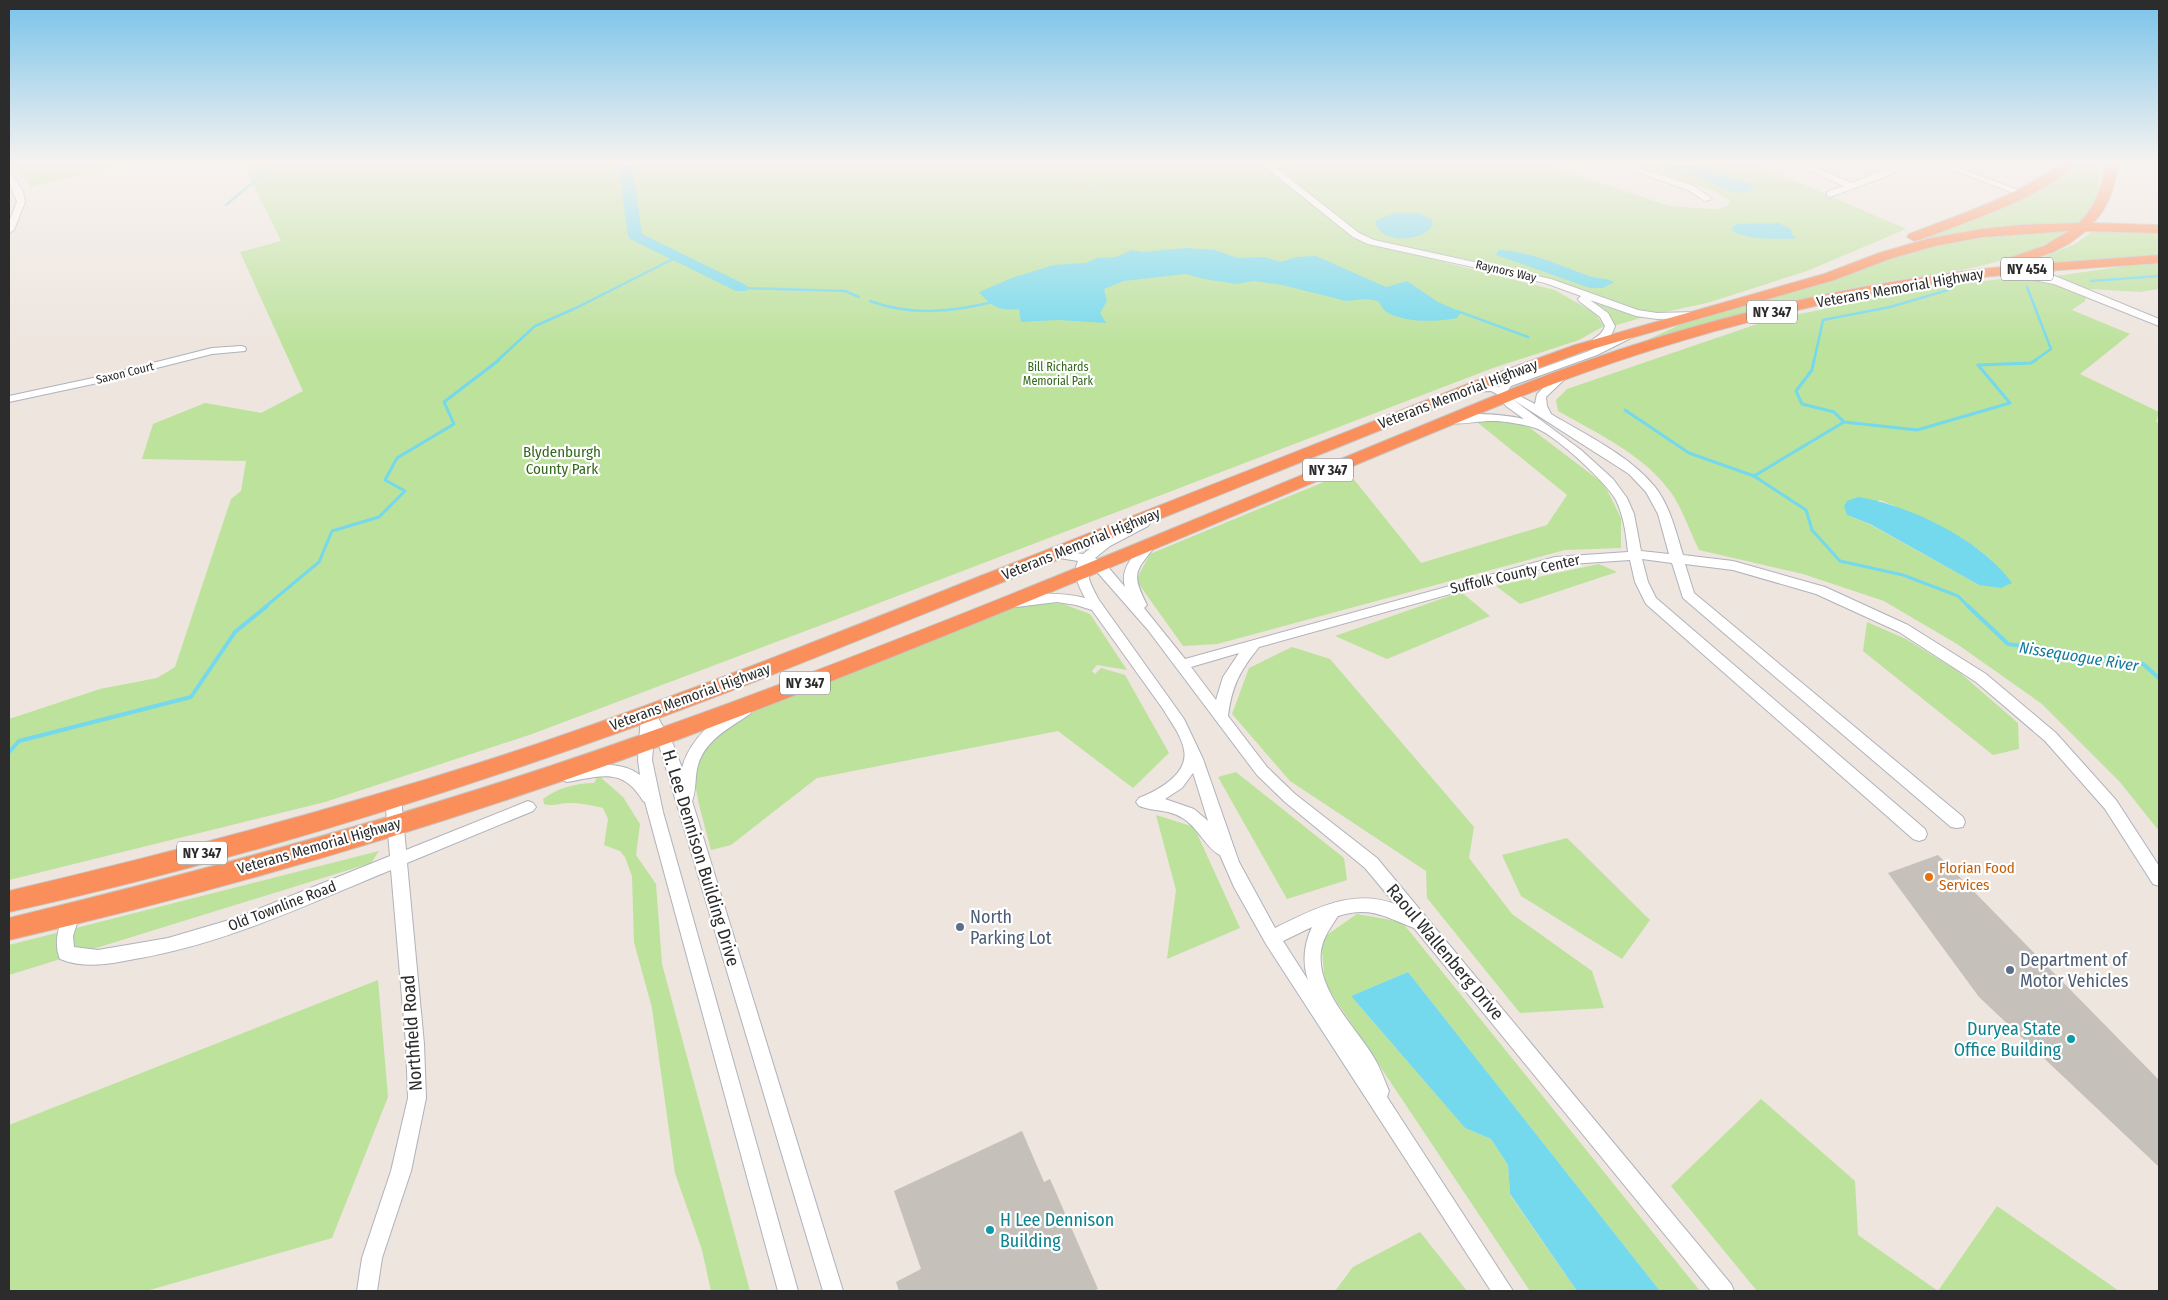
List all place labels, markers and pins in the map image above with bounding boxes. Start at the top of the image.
place label: Florian Food Services [1939,859,2015,894]
marker: Florian Food Services [1923,871,1935,883]
place label: North Parking Lot [970,906,1052,949]
marker: North Parking Lot [954,921,966,933]
place label: Department of Motor Vehicles [2020,949,2129,992]
marker: Department of Motor Vehicles [2004,964,2016,976]
place label: Duryea State Office Building [1954,1018,2062,1061]
marker: Duryea State Office Building [2065,1033,2077,1045]
place label: H Lee Dennison Building [1000,1209,1114,1252]
marker: H Lee Dennison Building [984,1224,996,1236]

